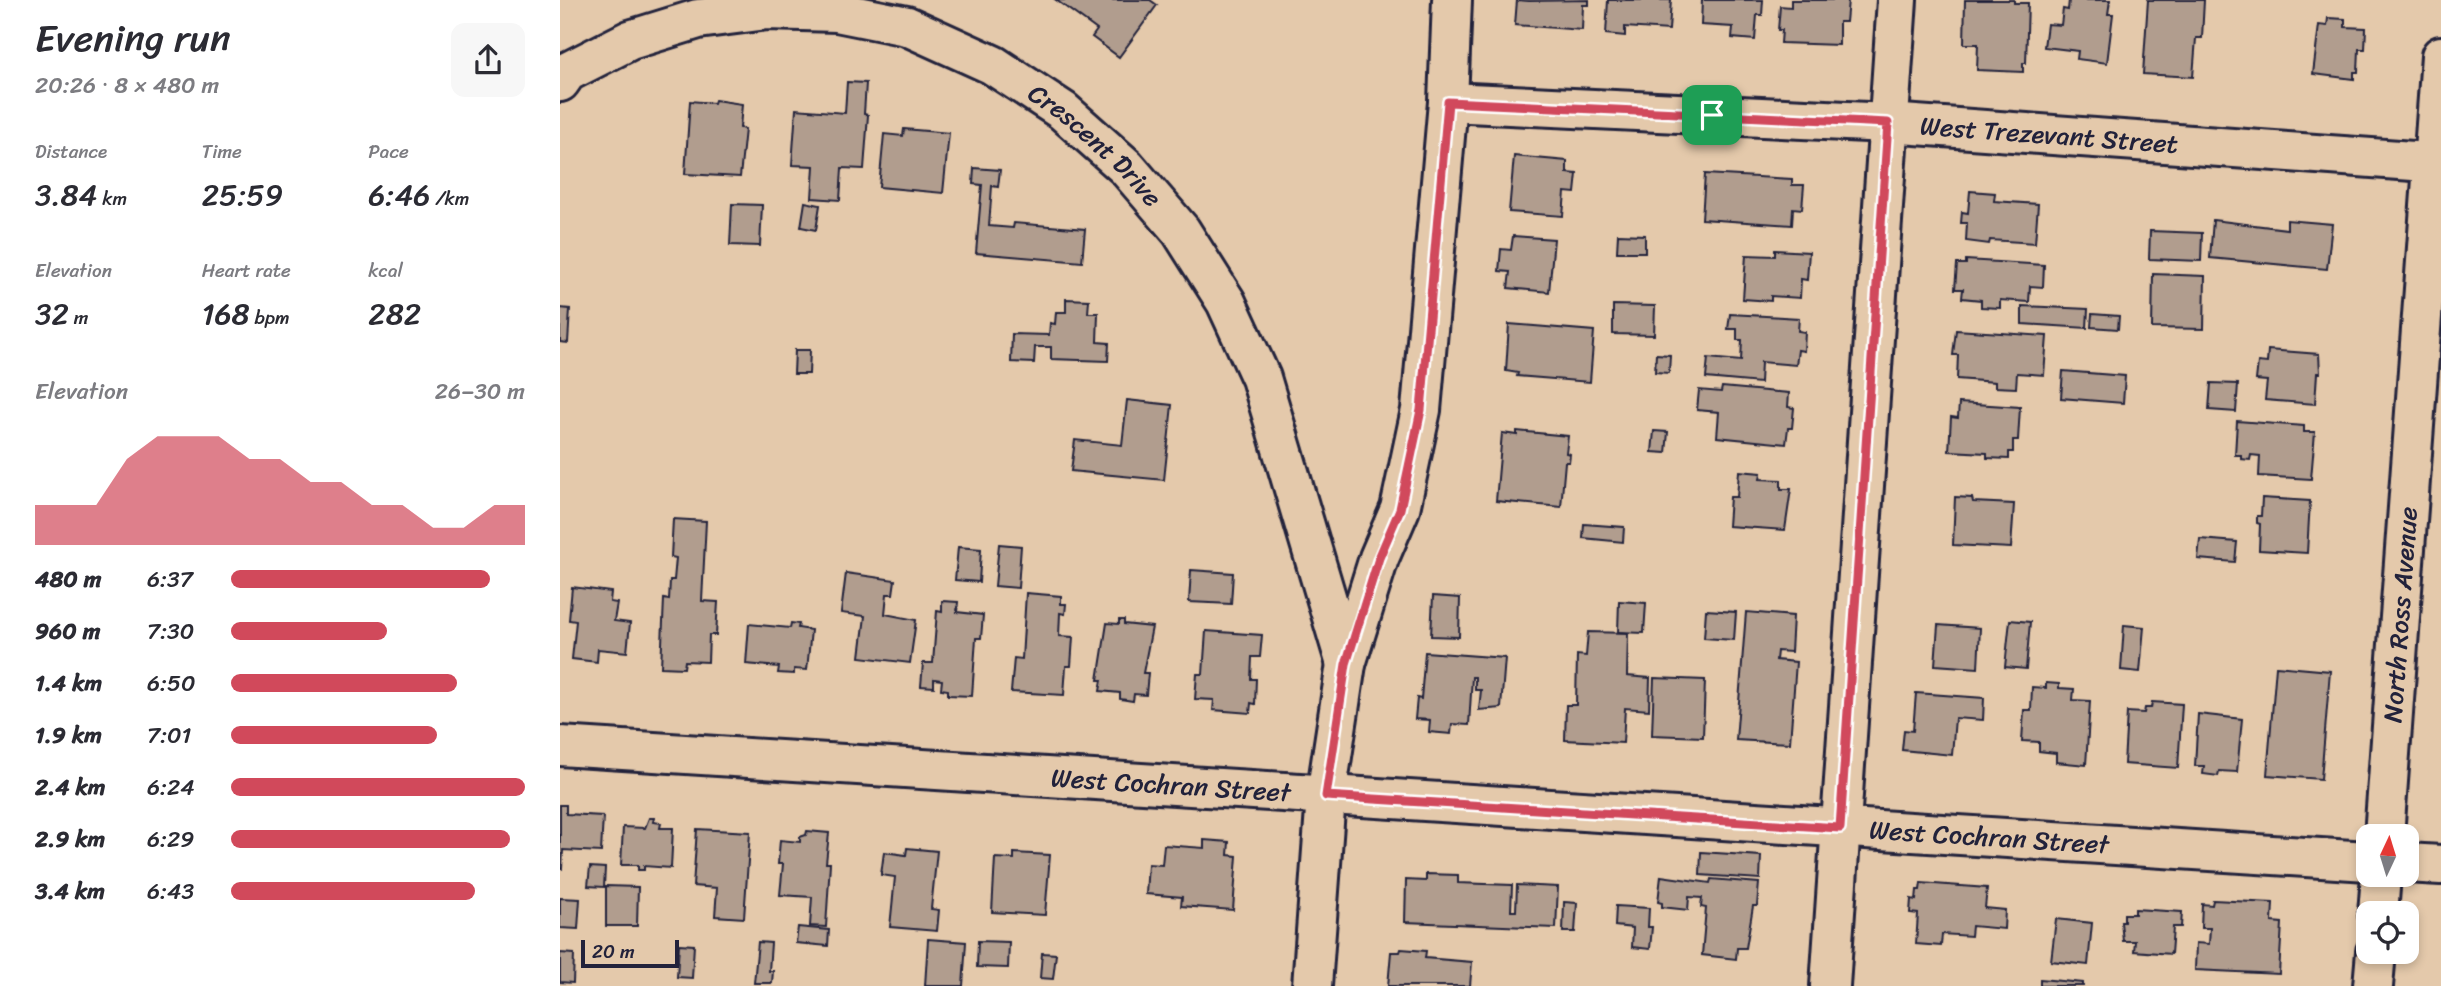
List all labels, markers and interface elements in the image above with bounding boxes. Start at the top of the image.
text: Evening run [35,5,231,72]
button: share [451,23,525,97]
text: 20:26 · 8 × 480 m [35,65,219,106]
street label: Crescent Drive [1019,71,1174,218]
pin [1682,85,1742,145]
icon: arrive [1693,96,1731,134]
street label: West Trezevant Street [1918,102,2180,167]
text: Distance [35,135,107,168]
text: Time [202,135,242,168]
text: Pace [368,135,409,168]
text: 3.84 [35,168,97,222]
text: 25:59 [202,168,283,222]
text: 6:46 [368,168,430,222]
text: km [97,182,127,215]
text: /km [430,182,469,215]
text: Elevation [35,254,112,287]
text: Heart rate [202,254,291,287]
text: kcal [368,254,403,287]
text: 32 [35,287,69,341]
text: 168 [202,287,250,341]
text: 282 [368,287,421,341]
text: m [69,301,88,334]
text: bpm [250,301,290,334]
text: Elevation [35,371,128,412]
text: 26–30 m [435,371,525,412]
street label: North Ross Avenue [2369,505,2431,724]
text: 480 m [35,559,101,600]
text: 6:37 [147,559,193,600]
text: 960 m [35,611,100,652]
text: 7:30 [147,611,194,652]
text: 1.4 km [35,663,102,704]
text: 6:50 [147,663,196,704]
text: 1.9 km [35,715,102,756]
text: 7:01 [147,715,191,756]
street label: West Cochran Street [1050,754,1293,816]
text: 2.4 km [35,767,105,808]
text: 6:24 [147,767,195,808]
street label: West Cochran Street [1868,806,2112,868]
text: 2.9 km [35,819,105,860]
text: 6:29 [147,819,194,860]
north arrow [2356,824,2418,887]
map controls [2356,824,2419,964]
text: 3.4 km [35,871,105,912]
text: 6:43 [147,871,194,912]
button: locate [2356,901,2419,964]
text: 20 m [592,935,635,968]
scale bar [581,937,679,969]

